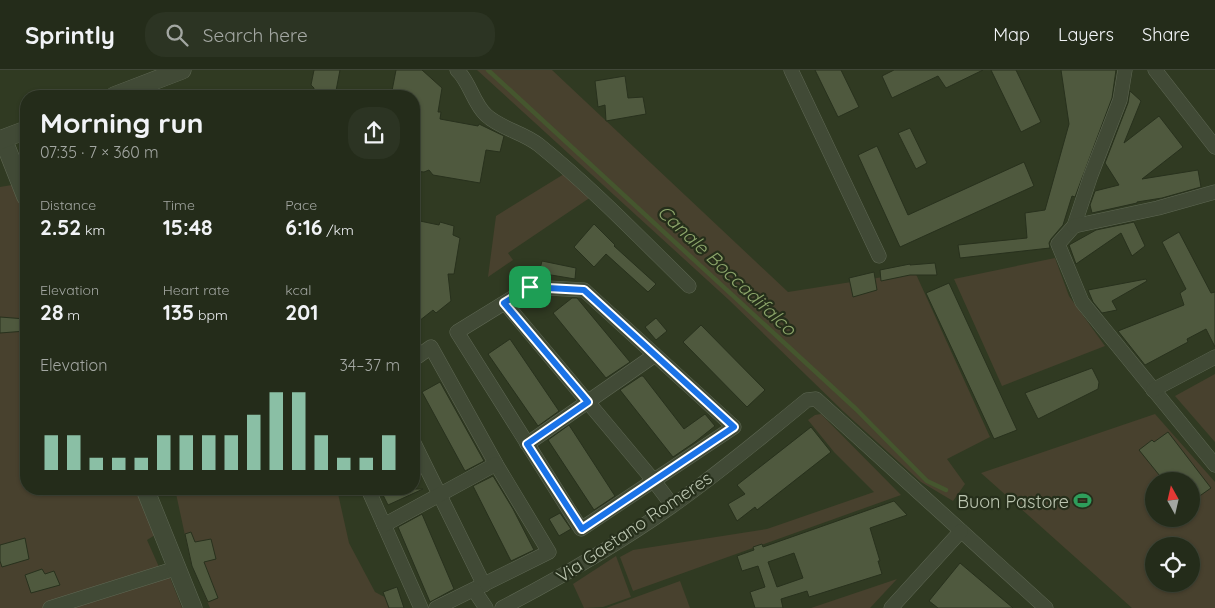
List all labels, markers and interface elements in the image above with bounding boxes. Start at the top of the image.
search box [145,12,495,57]
text: Sprintly [25,20,115,50]
icon: search [163,21,191,49]
text: Search here [203,23,308,47]
text: Map [993,23,1030,46]
text: Layers [1058,23,1114,46]
text: Share [1142,23,1190,46]
text: Morning run [40,105,204,140]
button: share [348,107,400,159]
text: 07:35 · 7 × 360 m [40,142,159,162]
text: Distance [40,196,96,214]
text: Time [163,196,195,214]
text: Pace [285,196,317,214]
water label: Canale Boccadifalco [653,200,802,342]
text: 2.52 [40,214,81,240]
text: 15:48 [163,214,213,240]
text: 6:16 [285,214,322,240]
text: km [81,221,105,239]
text: /km [322,221,354,239]
pin [509,266,551,308]
icon: arrive [516,273,544,301]
text: Elevation [40,281,99,299]
text: Heart rate [163,281,229,299]
text: kcal [285,281,311,299]
text: 28 [40,299,63,325]
text: 135 [163,299,194,325]
text: 201 [285,299,318,325]
text: m [63,306,80,324]
text: bpm [194,306,228,324]
text: Elevation [40,355,107,375]
text: 34–37 m [339,355,400,375]
street label: Via Gaetano Romeres [552,466,716,588]
north arrow [1145,472,1200,528]
map controls [1145,472,1200,592]
place label: Buon Pastore [957,490,1069,513]
sports icon: Buon Pastore [1073,491,1093,511]
button: locate [1145,537,1200,592]

